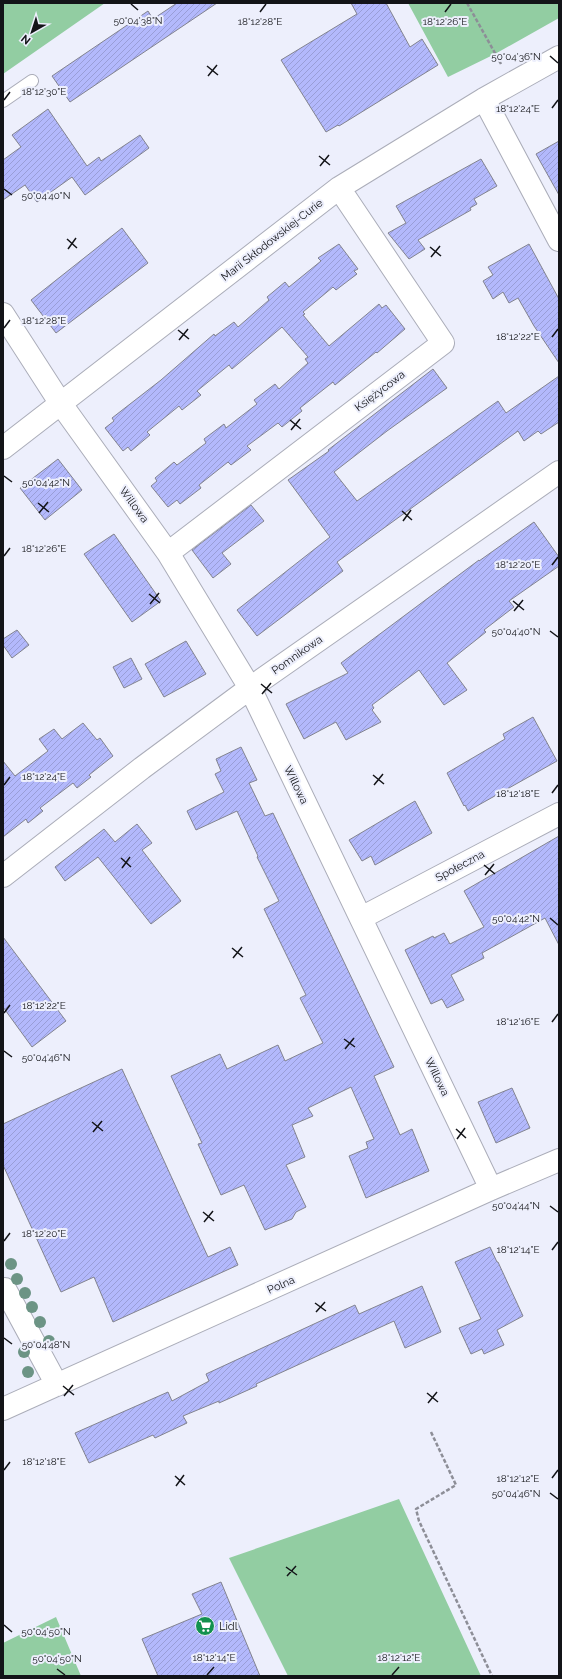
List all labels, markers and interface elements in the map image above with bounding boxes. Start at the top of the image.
north arrow [12,12,52,52]
text: 50°04'38"N [113,15,163,26]
text: 18°12'28"E [238,16,282,27]
text: 18°12'26"E [423,16,467,27]
text: N [19,32,33,47]
text: 50°04'36"N [491,51,541,62]
text: 18°12'30"E [22,86,66,97]
text: 18°12'24"E [496,103,540,114]
text: 50°04'40"N [22,190,70,201]
street label: Marii Skłodowskiej-Curie [219,196,326,284]
text: 18°12'28"E [22,315,66,326]
text: 18°12'22"E [496,331,540,342]
street label: Księżycowa [352,368,408,414]
text: 50°04'42"N [22,477,70,488]
street label: Willowa [117,485,151,525]
text: 18°12'26"E [22,543,66,554]
text: 18°12'20"E [496,559,540,570]
text: 50°04'40"N [492,626,540,637]
street label: Pomnikowa [269,633,325,677]
street label: Willowa [281,764,311,806]
text: 18°12'24"E [22,771,66,782]
text: 18°12'18"E [496,788,540,799]
street label: Społeczna [433,848,487,884]
text: 50°04'42"N [492,913,540,924]
text: 18°12'22"E [22,1000,66,1011]
text: 18°12'16"E [496,1016,540,1027]
text: 50°04'46"N [22,1052,70,1063]
street label: Willowa [422,1056,452,1098]
text: 50°04'44"N [492,1200,540,1211]
text: 18°12'20"E [22,1228,66,1239]
text: 18°12'14"E [496,1244,540,1255]
street label: Polna [265,1273,297,1297]
text: 50°04'48"N [22,1339,70,1350]
text: 18°12'18"E [22,1456,66,1467]
text: 18°12'12"E [497,1473,539,1484]
text: 50°04'46"N [492,1488,540,1499]
supermarket icon: Lidl [194,1615,216,1637]
place label: Lidl [219,1620,238,1633]
text: 50°04'50"N [21,1626,71,1637]
text: 18°12'14"E [192,1652,236,1663]
text: 18°12'12"E [378,1652,420,1663]
text: 50°04'50"N [32,1653,82,1664]

